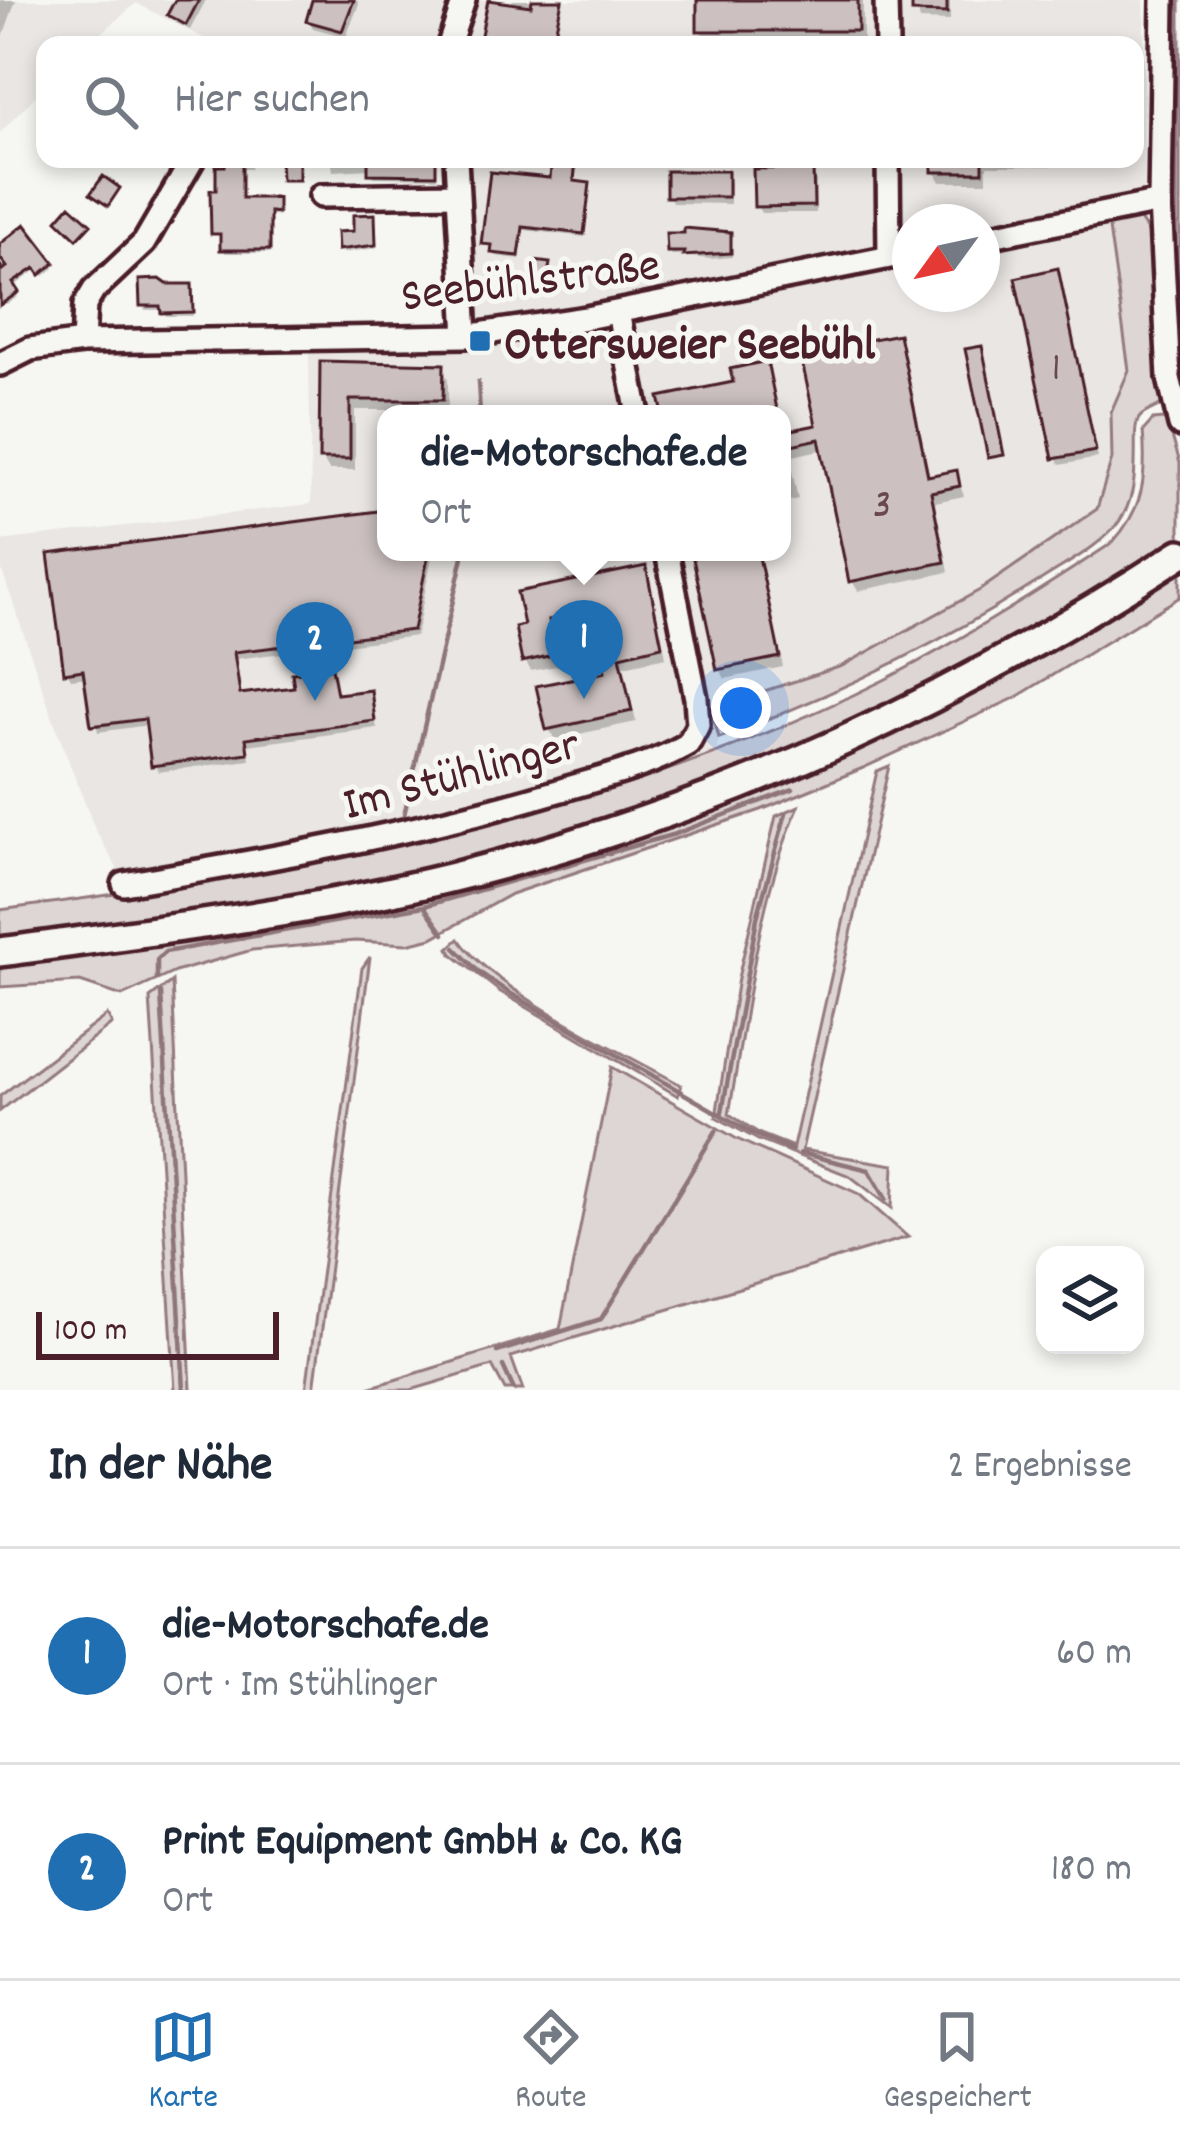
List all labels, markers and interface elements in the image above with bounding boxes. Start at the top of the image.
search box [36,36,1144,168]
icon: search [78,69,144,135]
text: Hier suchen [174,70,370,134]
north arrow [892,204,1000,312]
street label: Seebühlstraße [397,234,664,335]
place label: Ottersweier Seebühl [504,314,876,383]
marker: Ottersweier Seebühl [467,328,493,354]
house number: 1 [1051,341,1061,401]
popup [377,405,791,561]
text: die-Motorschafe.de [420,424,748,488]
house number: 3 [873,478,891,538]
text: Ort [420,488,472,543]
pin: 1 [545,600,623,699]
pin: 2 [276,602,354,701]
your location [711,678,771,738]
street label: Im Stühlinger [336,713,588,843]
map controls [1036,1246,1144,1354]
button: layers [1036,1246,1144,1354]
scale bar [36,1306,279,1359]
text: 100 m [54,1309,127,1356]
text: In der Nähe [48,1432,272,1504]
text: 2 Ergebnisse [948,1441,1132,1496]
text: die-Motorschafe.de [162,1596,489,1660]
text: 1 [83,1628,91,1683]
text: 60 m [1056,1628,1132,1683]
text: Ort · Im Stühlinger [162,1660,437,1715]
text: Print Equipment GmbH & Co. KG [162,1812,682,1876]
text: 2 [78,1844,96,1899]
text: 180 m [1051,1844,1132,1899]
text: Ort [162,1876,213,1931]
tab: Karte [148,2004,218,2123]
tab: Route [515,2004,587,2123]
tab: Gespeichert [883,2004,1032,2123]

